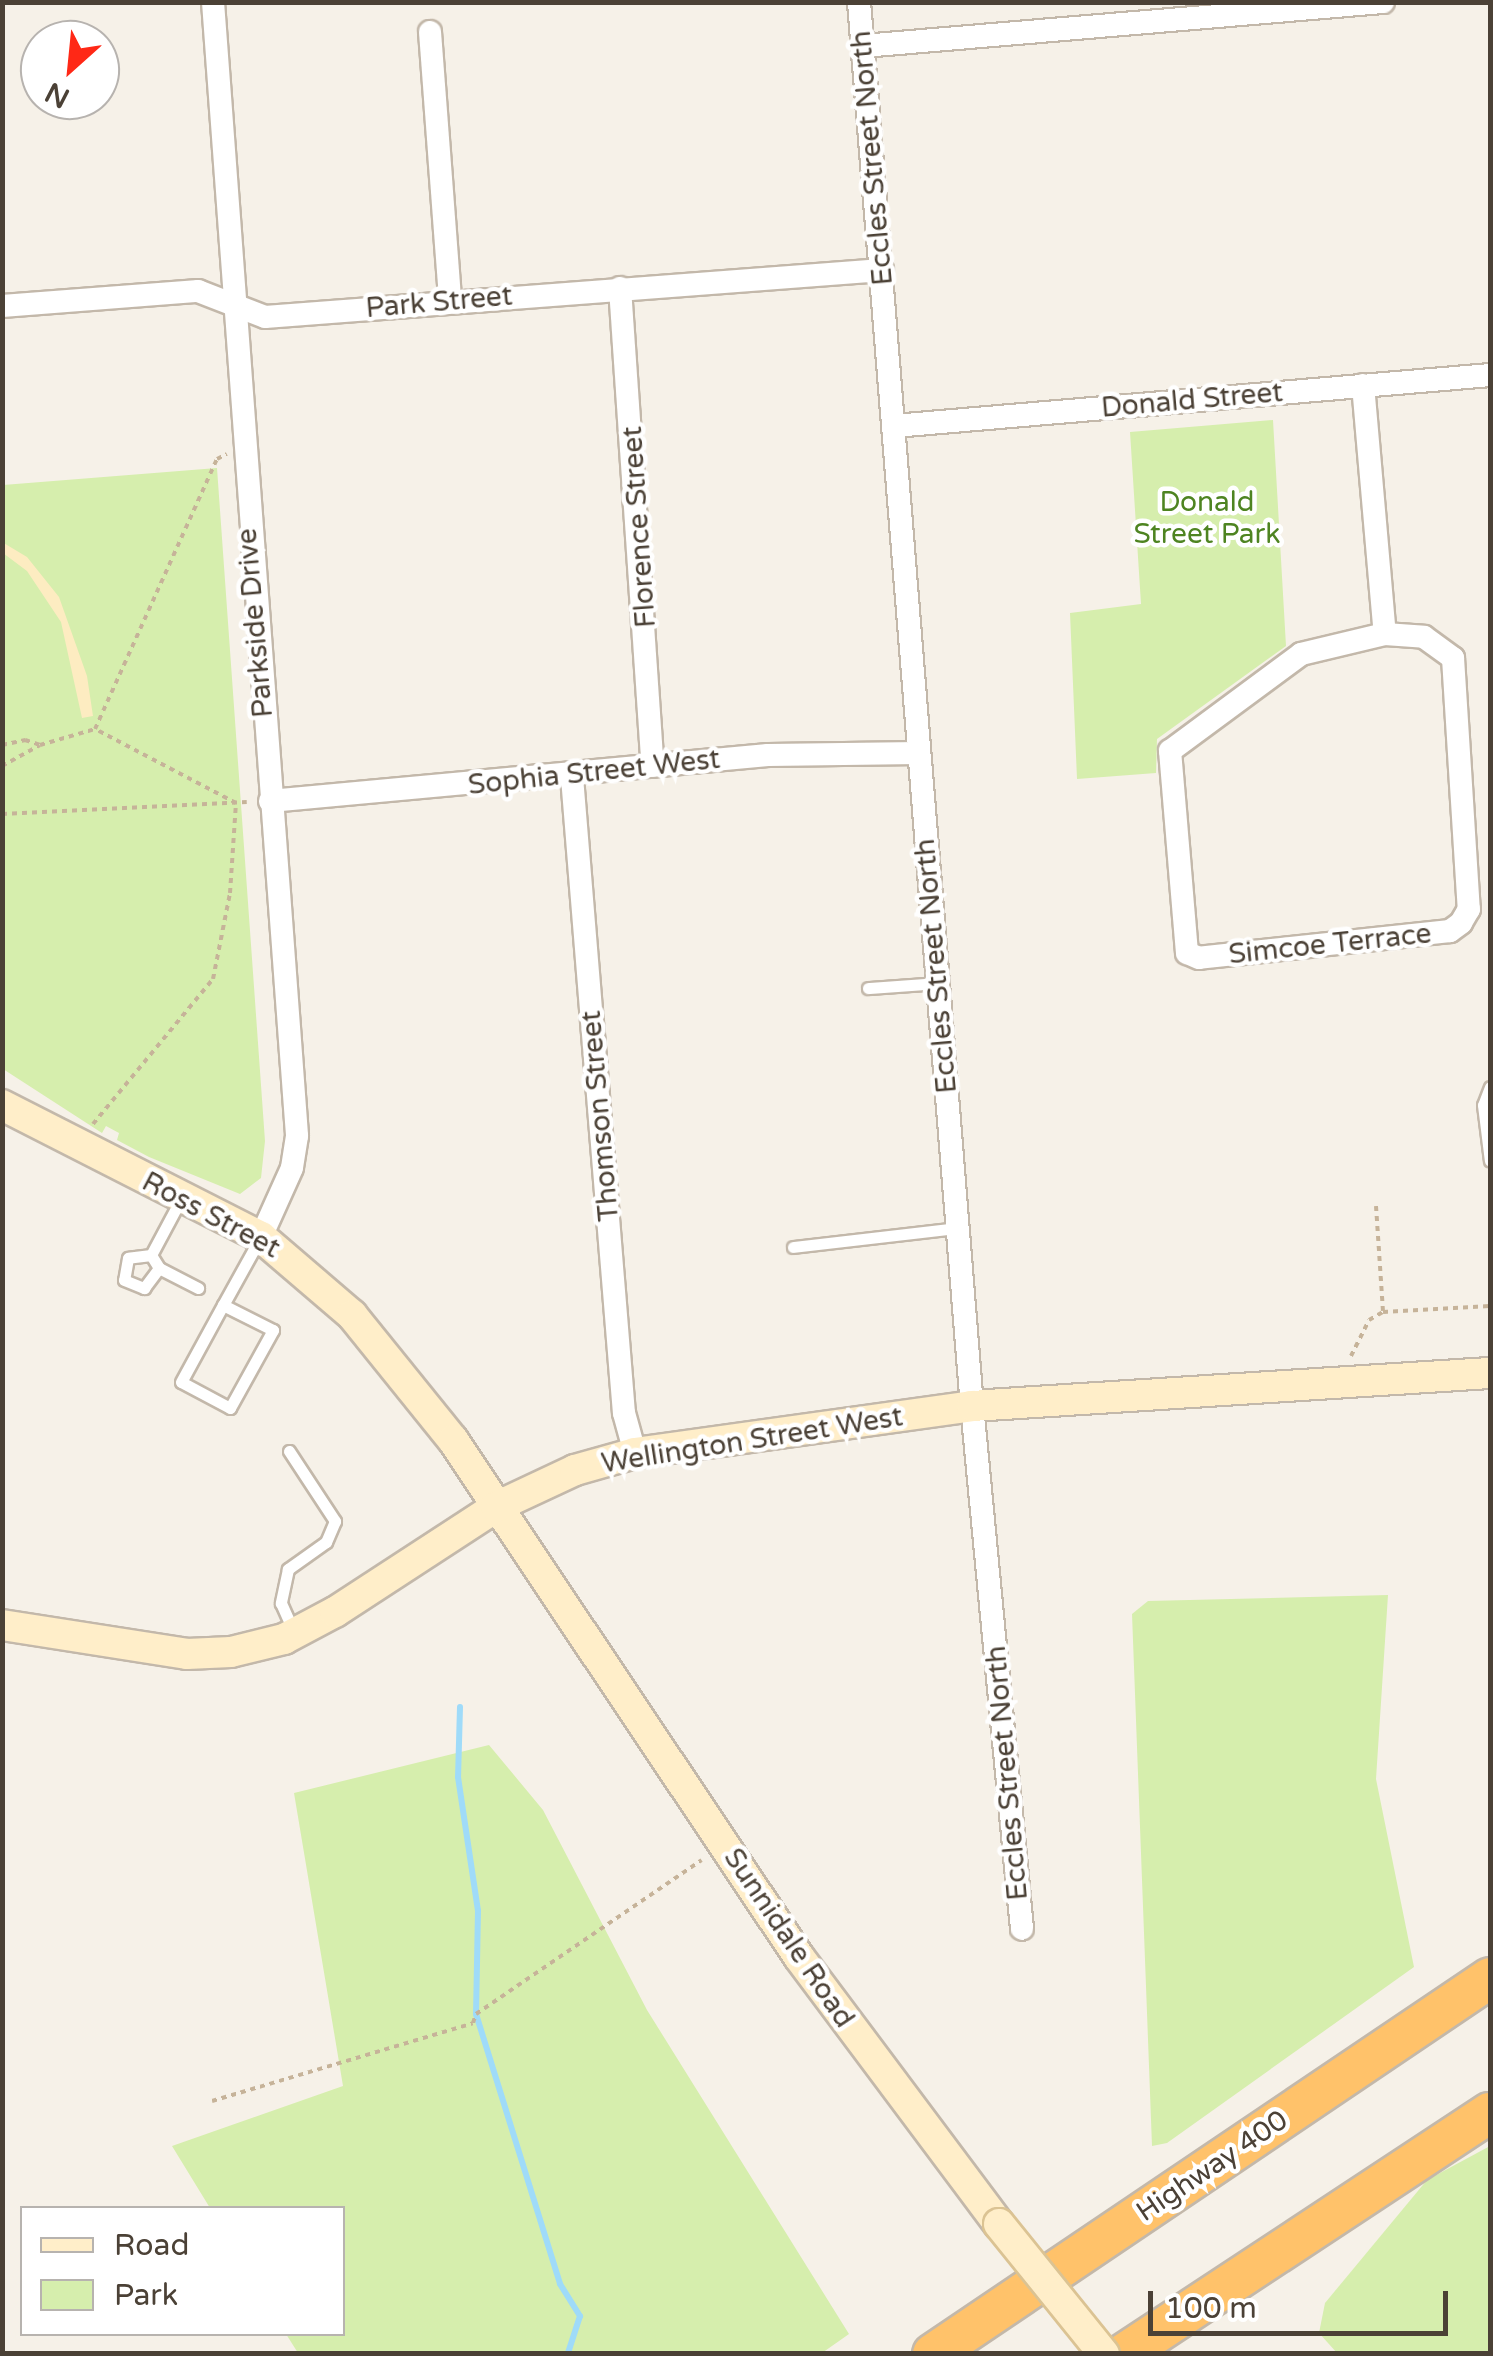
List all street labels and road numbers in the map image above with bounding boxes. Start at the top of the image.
street label: Eccles Street North [844,29,900,287]
street label: Park Street [364,279,514,325]
street label: Donald Street [1100,375,1284,425]
street label: Florence Street [615,425,663,629]
street label: Parkside Drive [230,527,280,719]
street label: Sophia Street West [466,742,722,802]
street label: Eccles Street North [908,837,964,1095]
street label: Simcoe Terrace [1227,917,1433,971]
street label: Thomson Street [574,1009,626,1223]
street label: Ross Street [136,1165,286,1265]
street label: Wellington Street West [599,1400,905,1480]
street label: Eccles Street North [979,1644,1035,1902]
street label: Sunnidale Road [717,1842,861,2034]
street label: Highway 400 [1130,2103,1294,2229]

